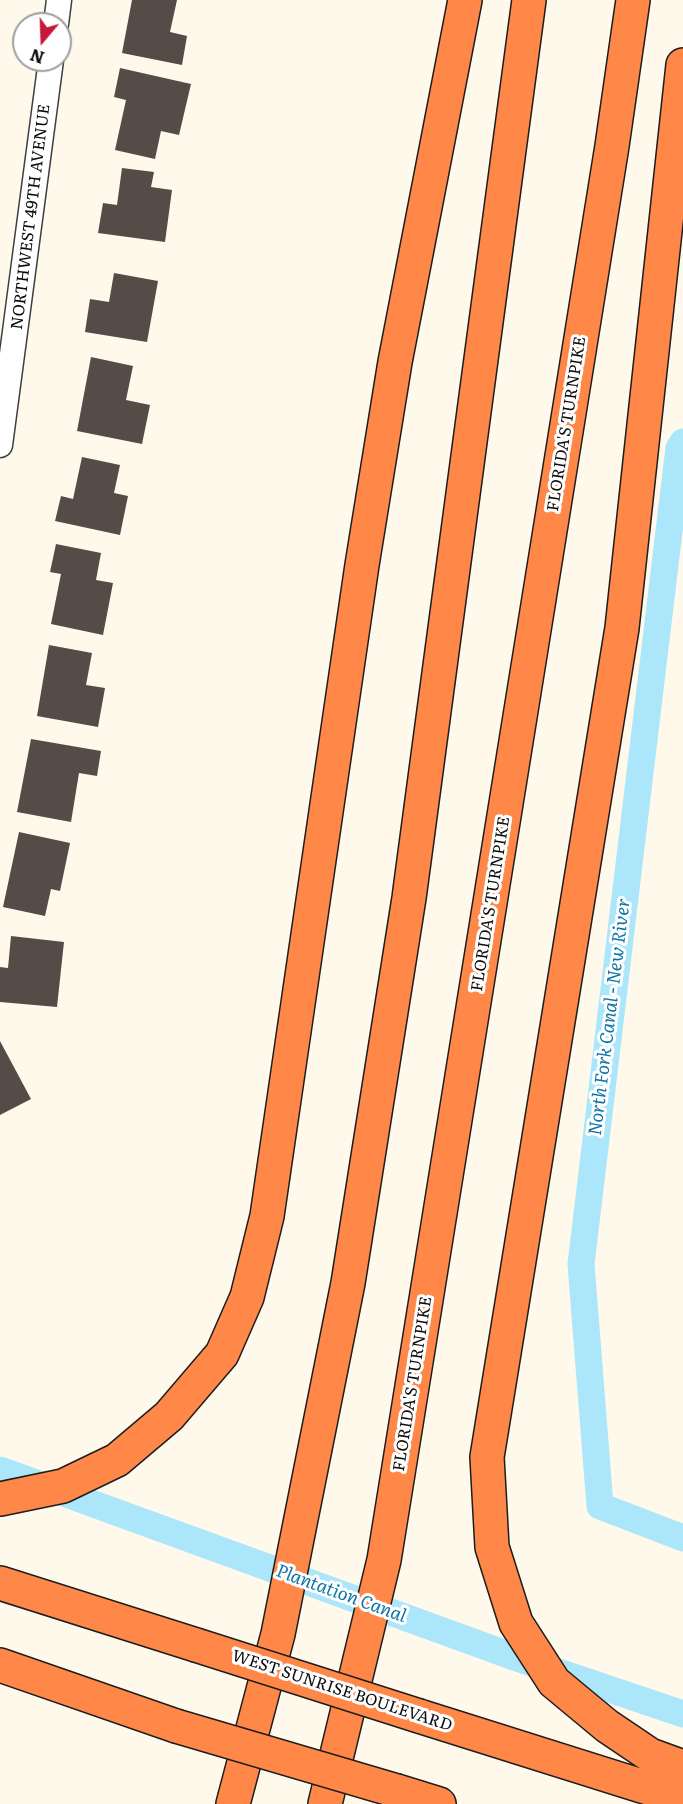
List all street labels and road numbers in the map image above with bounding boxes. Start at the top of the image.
street label: NORTHWEST 49TH AVENUE [8,103,54,331]
street label: FLORIDA'S TURNPIKE [544,335,590,513]
street label: FLORIDA'S TURNPIKE [468,815,514,993]
street label: FLORIDA'S TURNPIKE [390,1295,436,1473]
street label: WEST SUNRISE BOULEVARD [230,1646,454,1736]

